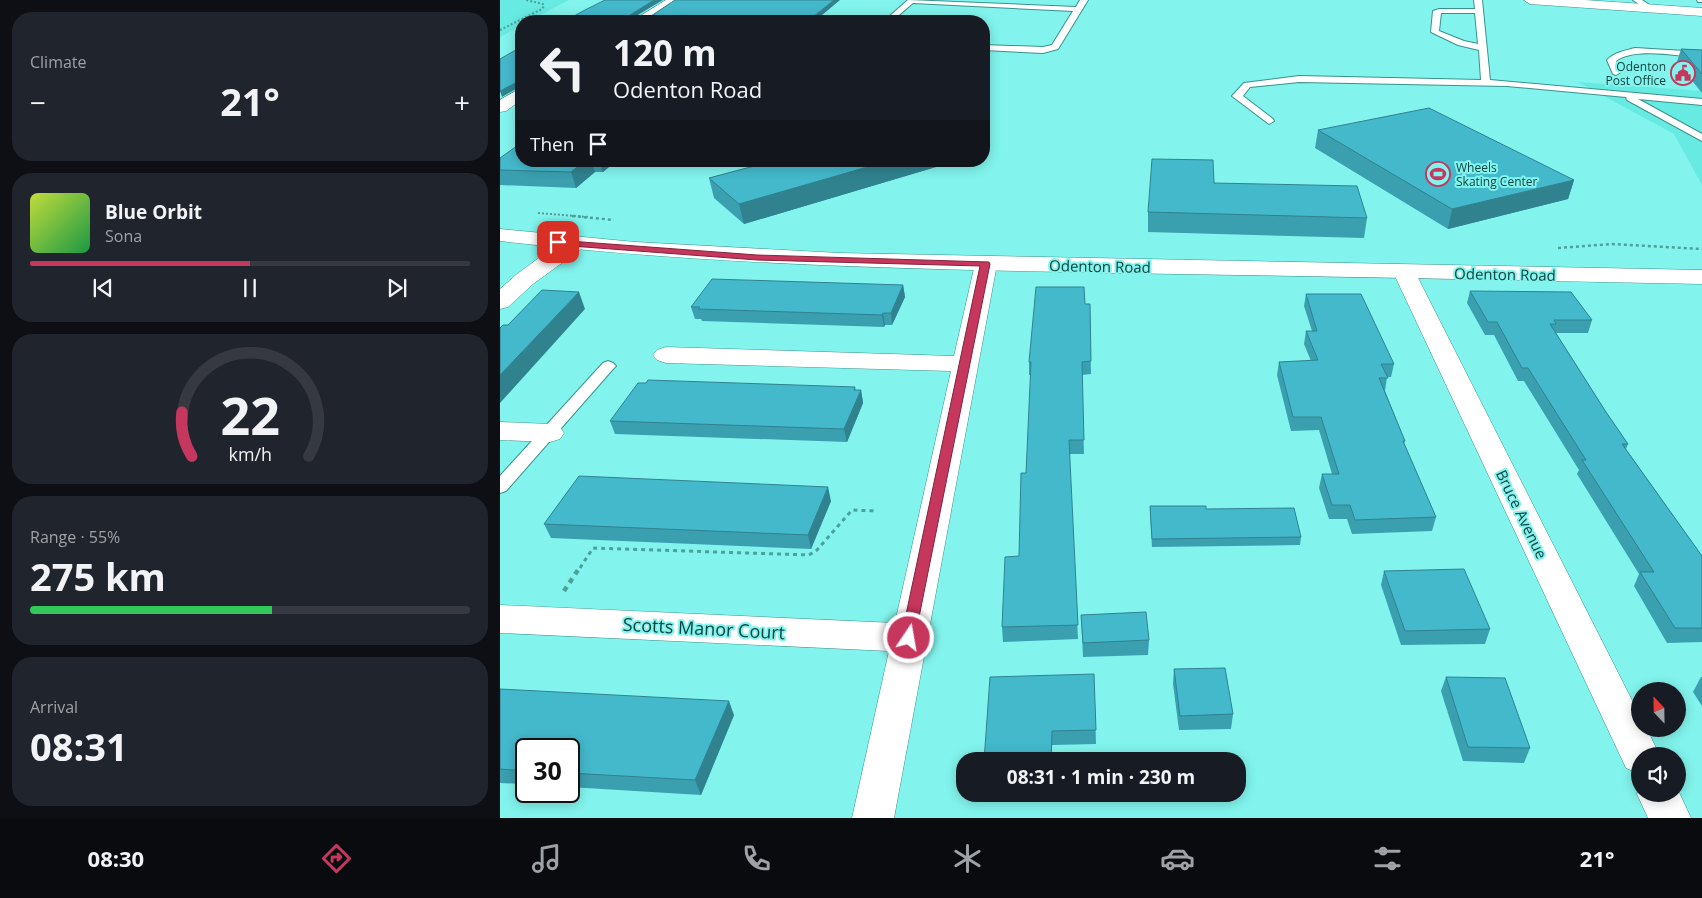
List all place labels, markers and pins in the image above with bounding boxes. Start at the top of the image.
place label: Odenton Post Office [1606,58,1666,89]
public building icon: Odenton Post Office [1670,60,1696,86]
place label: Wheels Skating Center [1456,159,1538,190]
sports icon: Wheels Skating Center [1425,161,1451,187]
pin [537,221,579,263]

